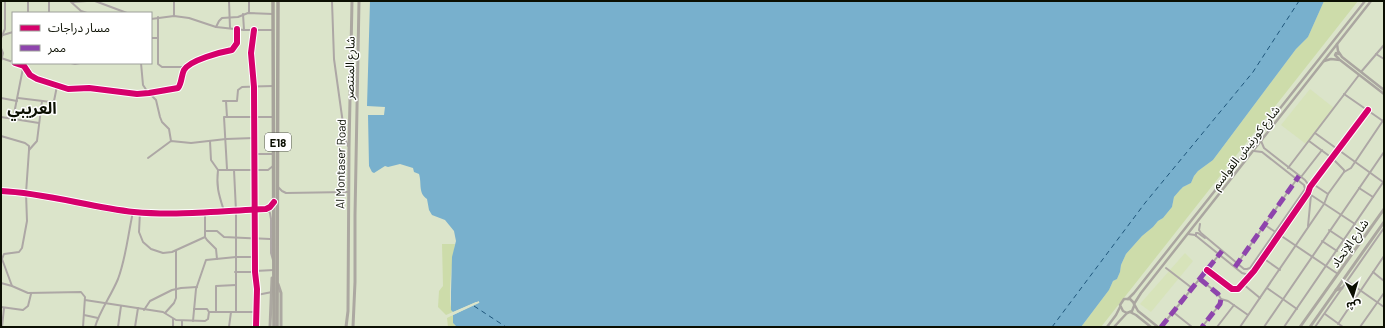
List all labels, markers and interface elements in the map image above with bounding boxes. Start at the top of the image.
legend [12,12,152,64]
text: مسار دراجات [48,20,110,35]
street label: شارع المنتصر [341,36,360,101]
text: ممر [47,40,66,55]
district label: العريبي [7,98,57,121]
street label: شارع كورنيش القواسم [1208,102,1284,193]
street label: Al Montaser Road [332,119,348,209]
road number: E18 [265,133,291,151]
street label: شارع الإتحاد [1327,216,1373,272]
north arrow [1333,276,1373,316]
text: ش [1346,298,1362,314]

